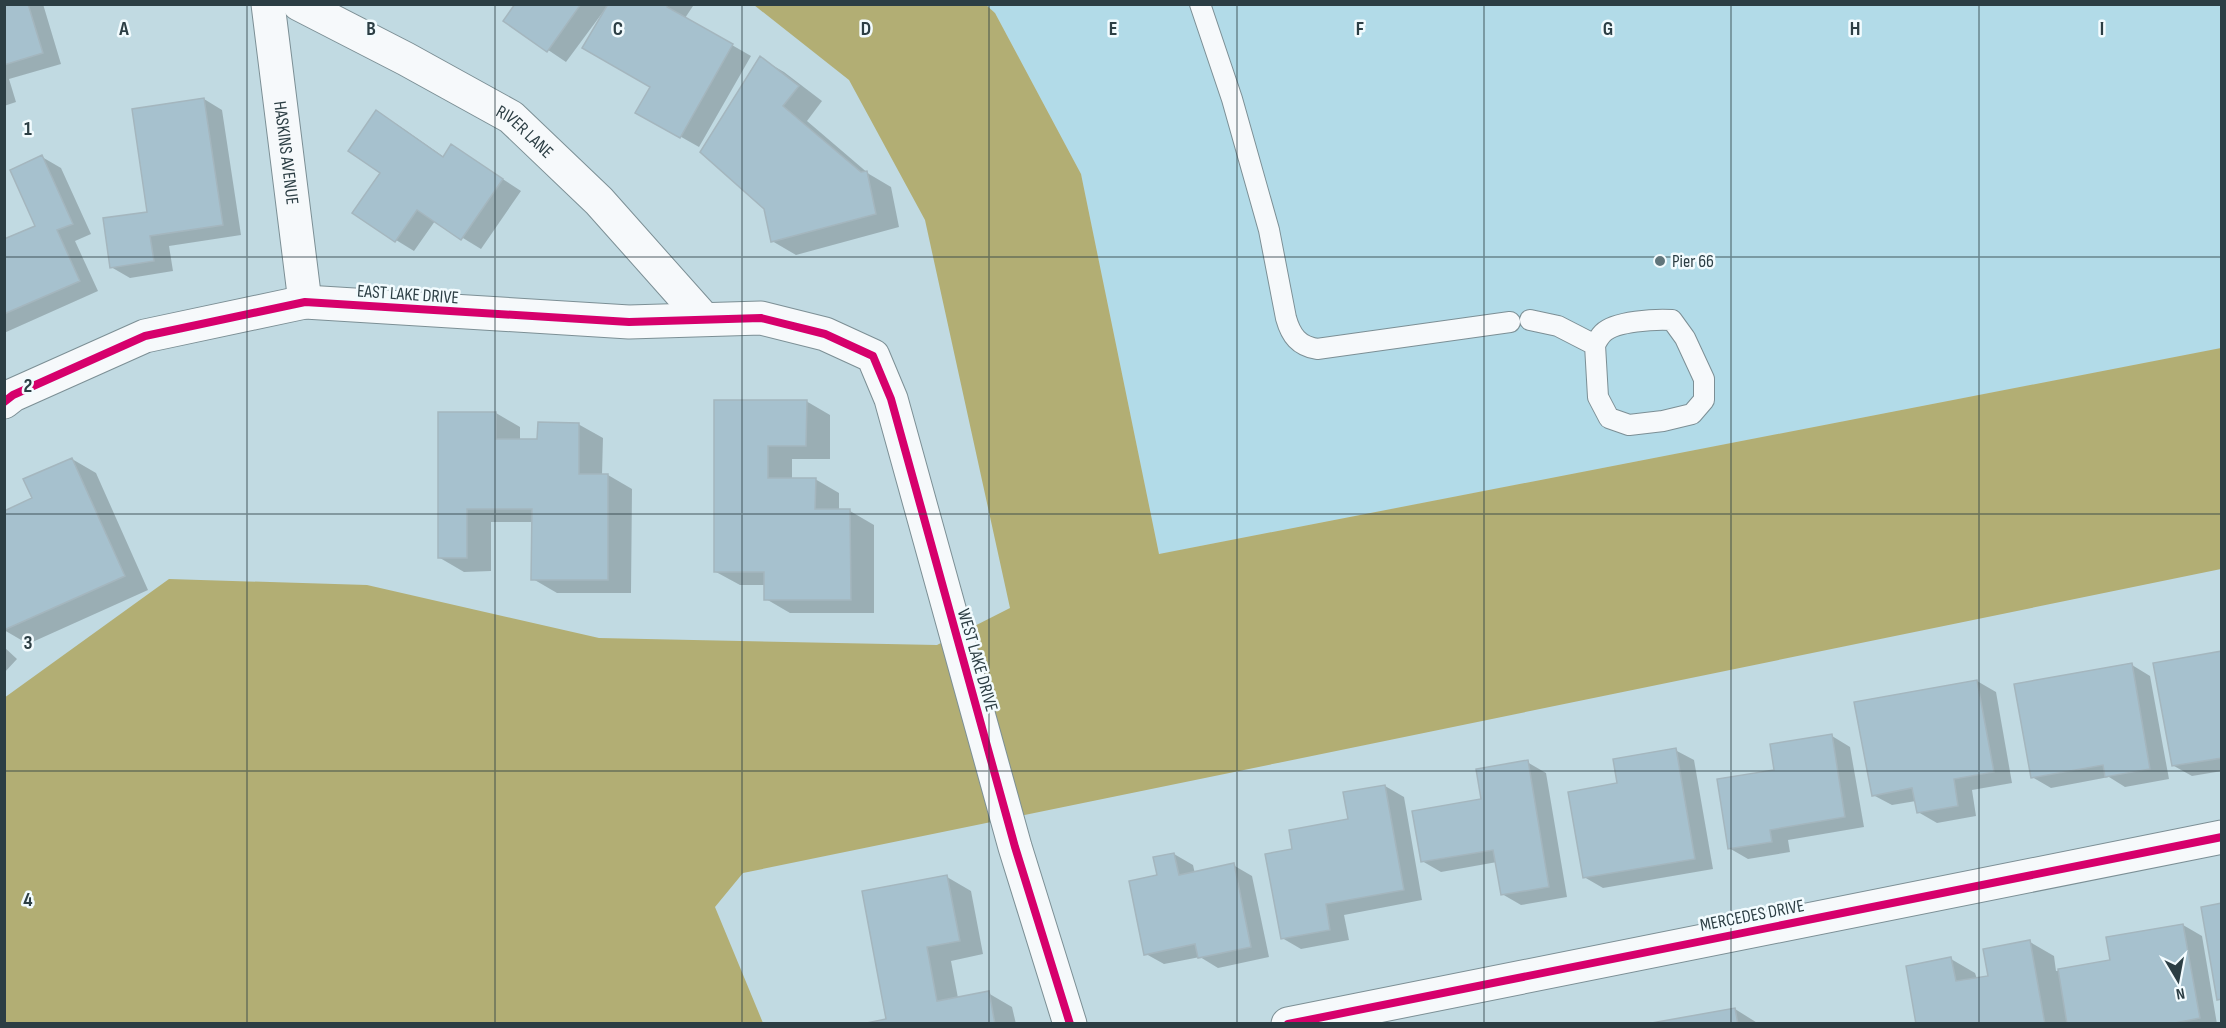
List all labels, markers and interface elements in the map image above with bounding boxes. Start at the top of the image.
text: A [118,17,129,41]
text: B [366,17,376,41]
text: C [613,17,623,41]
text: D [861,17,871,41]
text: E [1109,17,1117,41]
text: F [1356,17,1364,41]
text: G [1603,17,1613,41]
text: H [1850,17,1860,41]
text: I [2100,17,2104,41]
street label: HASKINS AVENUE [269,100,303,206]
street label: RIVER LANE [492,101,557,163]
text: 1 [24,117,32,141]
place label: Pier 66 [1672,251,1714,272]
marker: Pier 66 [1653,254,1667,268]
street label: EAST LAKE DRIVE [356,280,460,309]
text: 2 [24,374,32,398]
street label: WEST LAKE DRIVE [953,606,1002,714]
text: 3 [24,631,33,655]
text: 4 [23,888,33,912]
street label: MERCEDES DRIVE [1698,895,1806,936]
north arrow [2148,950,2208,1010]
text: N [2174,983,2186,1003]

